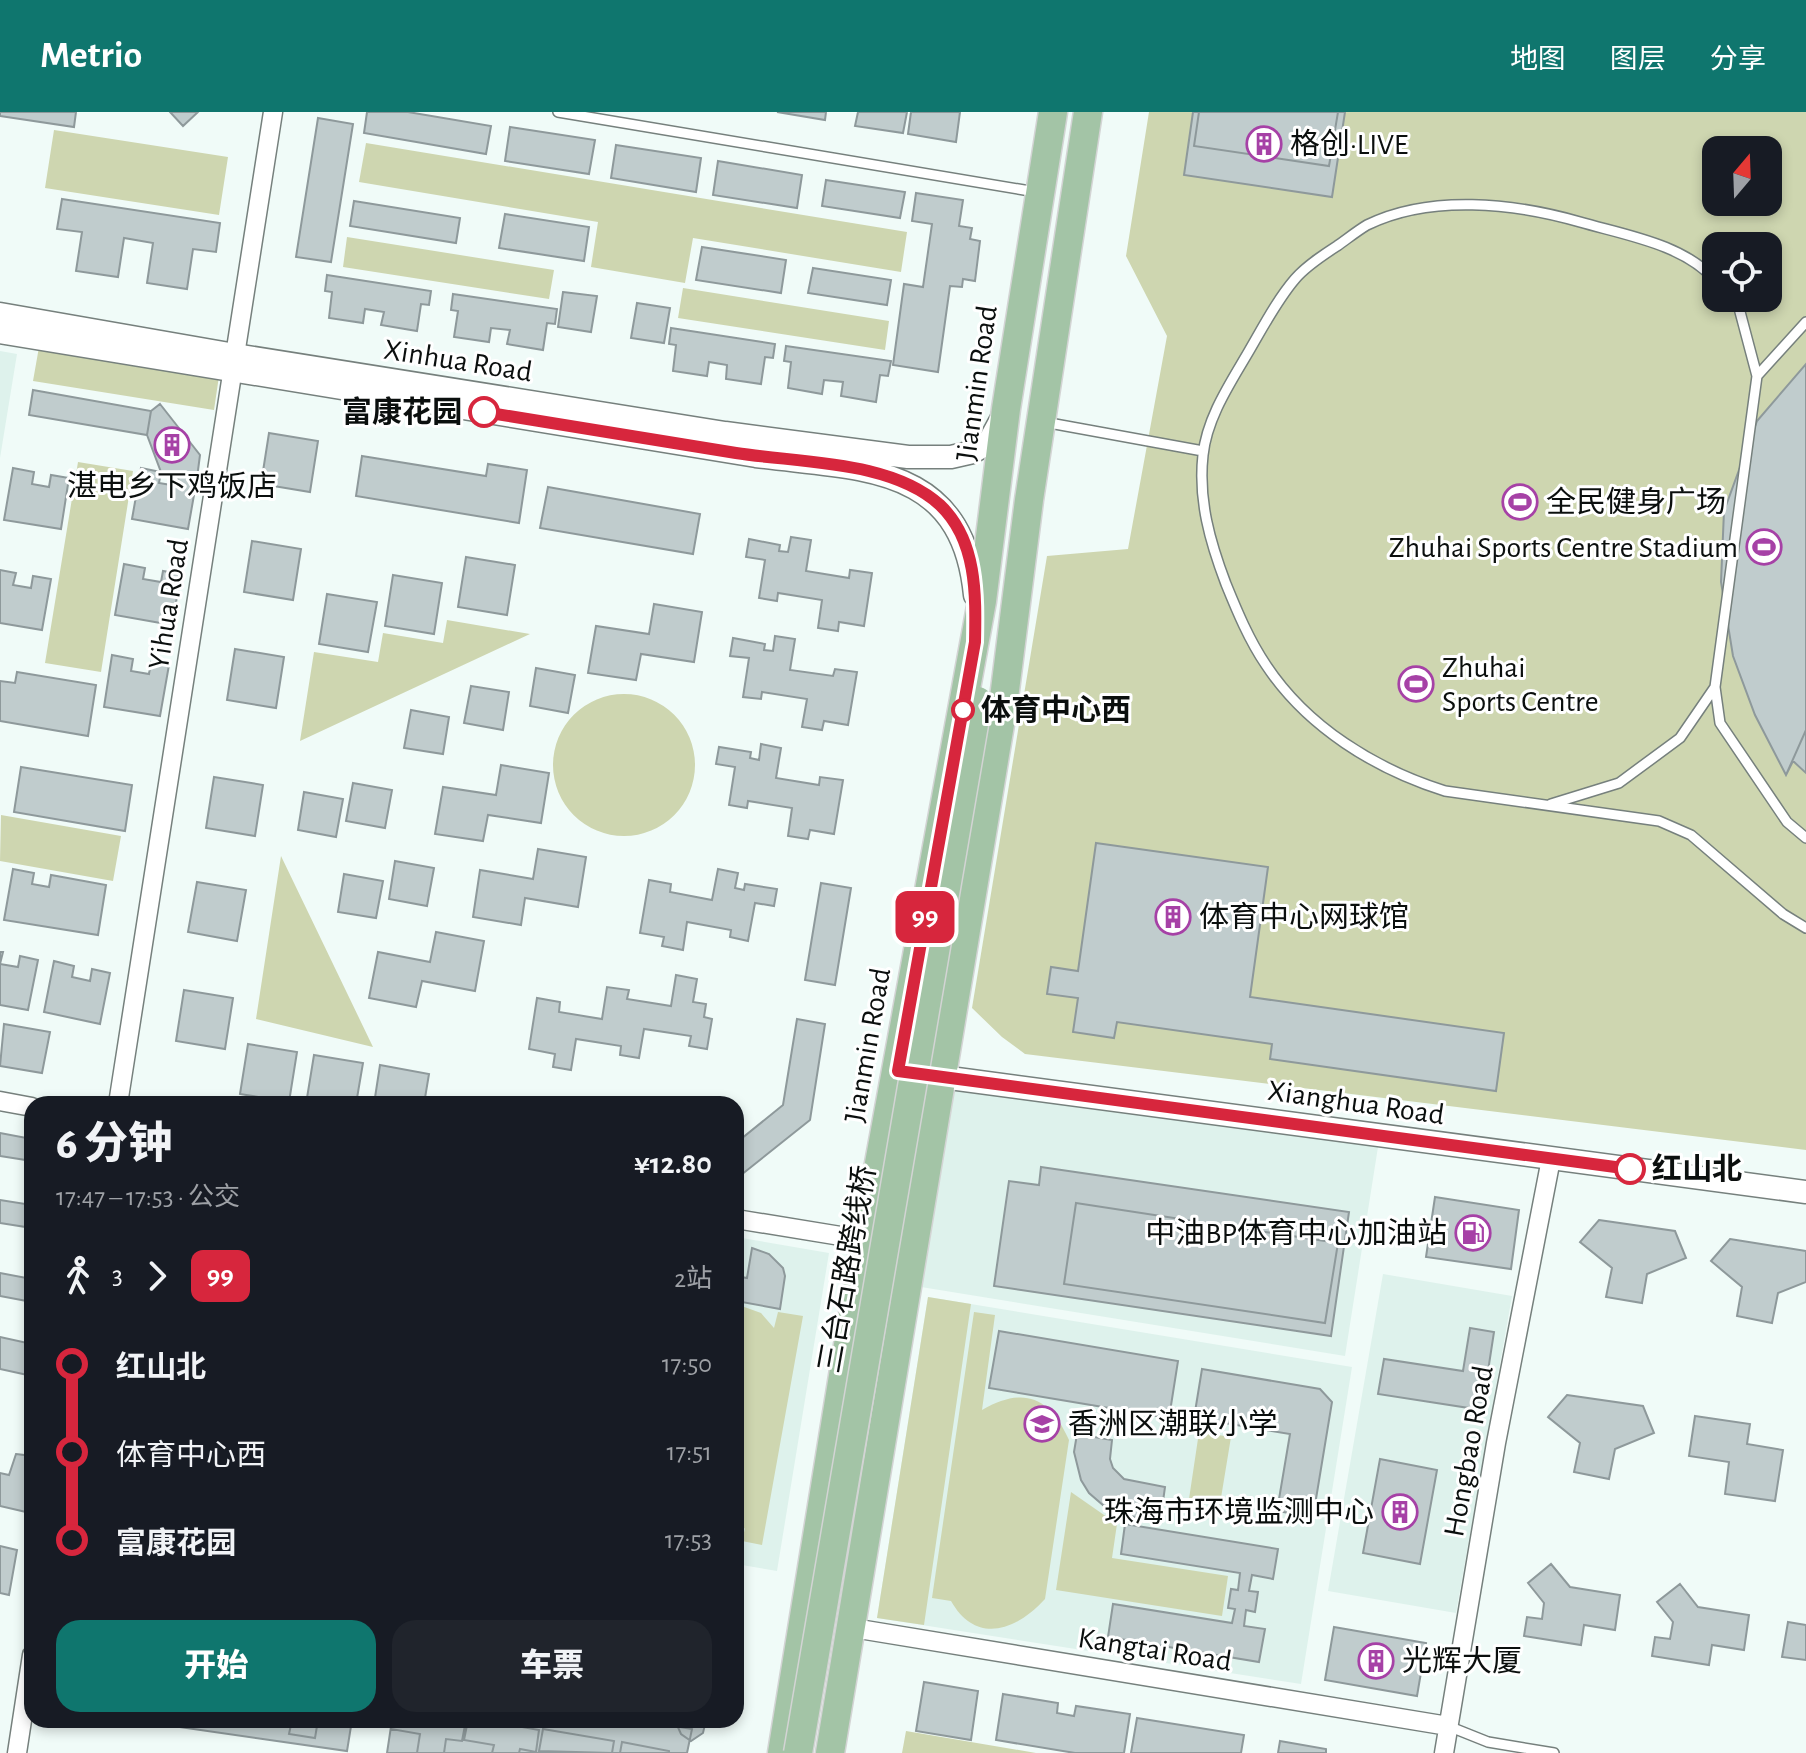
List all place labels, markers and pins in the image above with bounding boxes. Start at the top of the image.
building icon: 格创·LIVE [1245,125,1283,163]
place label: 格创·LIVE [1290,128,1408,160]
place label: 富康花园 [342,396,462,428]
marker: 富康花园 [469,397,499,427]
building icon: 湛电乡下鸡饭店 [153,426,191,464]
place label: 湛电乡下鸡饭店 [67,470,277,502]
sports icon: 全民健身广场 [1501,483,1539,521]
place label: 全民健身广场 [1546,486,1726,518]
sports icon: Zhuhai Sports Centre Stadium [1745,528,1783,566]
place label: Zhuhai Sports Centre Stadium [1389,533,1738,563]
place label: Zhuhai Sports Centre [1442,653,1599,717]
sports icon: Zhuhai Sports Centre [1397,665,1435,703]
place label: 体育中心西 [981,694,1131,726]
marker: 体育中心西 [952,699,974,721]
building icon: 体育中心网球馆 [1154,898,1192,936]
place label: 体育中心网球馆 [1199,901,1409,933]
place label: 红山北 [1652,1153,1742,1185]
marker: 红山北 [1615,1154,1645,1184]
fuel station icon: 中油BP体育中心加油站 [1454,1214,1492,1252]
place label: 中油BP体育中心加油站 [1145,1217,1447,1249]
school or university icon: 香洲区潮联小学 [1023,1405,1061,1443]
place label: 香洲区潮联小学 [1068,1408,1278,1440]
building icon: 珠海市环境监测中心 [1381,1493,1419,1531]
place label: 珠海市环境监测中心 [1104,1496,1374,1528]
building icon: 光辉大厦 [1357,1642,1395,1680]
place label: 光辉大厦 [1402,1645,1522,1677]

